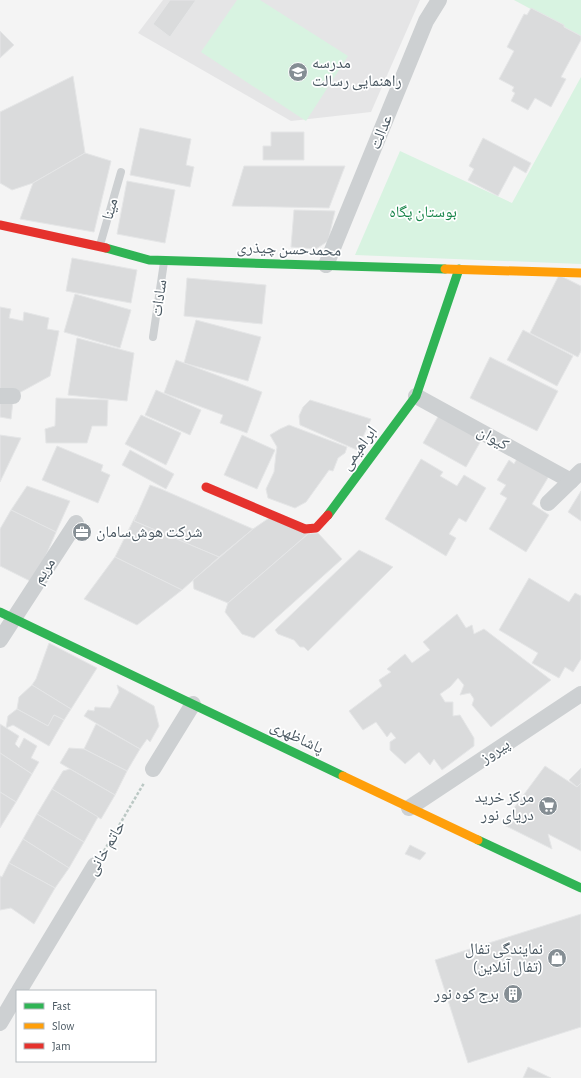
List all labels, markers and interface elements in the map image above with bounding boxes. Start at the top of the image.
place label: مدرسه راهنمایی رسالت [312,55,402,91]
school or university icon: مدرسه راهنمایی رسالت [287,61,309,83]
street label: عدالت [367,112,395,152]
street label: مینا [99,196,121,222]
park label: بوستان پگاه [389,204,457,222]
street label: محمدحسن چیذری [236,239,342,261]
street label: سادات [148,278,170,318]
street label: ابراهیمی [338,423,382,474]
street label: کیوان [474,423,512,455]
office icon: شرکت هوش‌سامان [71,521,93,543]
place label: شرکت هوش‌سامان [96,524,202,542]
street label: مریم [30,555,60,588]
street label: پاشاظهری [267,717,326,759]
street label: پیروز [477,736,513,768]
place label: مرکز خرید دریای نور [475,789,534,825]
supermarket icon: مرکز خرید دریای نور [537,795,559,817]
street label: حاتم خانی [84,818,130,879]
place label: نمایندگی تفال (تفال آنلاین) [465,941,543,977]
shop icon: نمایندگی تفال (تفال آنلاین) [546,947,568,969]
building icon: برج کوه نور [502,983,524,1005]
place label: برج کوه نور [433,986,499,1004]
legend [16,990,156,1062]
text: Fast [52,1000,71,1012]
text: Slow [52,1020,74,1032]
text: Jam [52,1040,71,1052]

